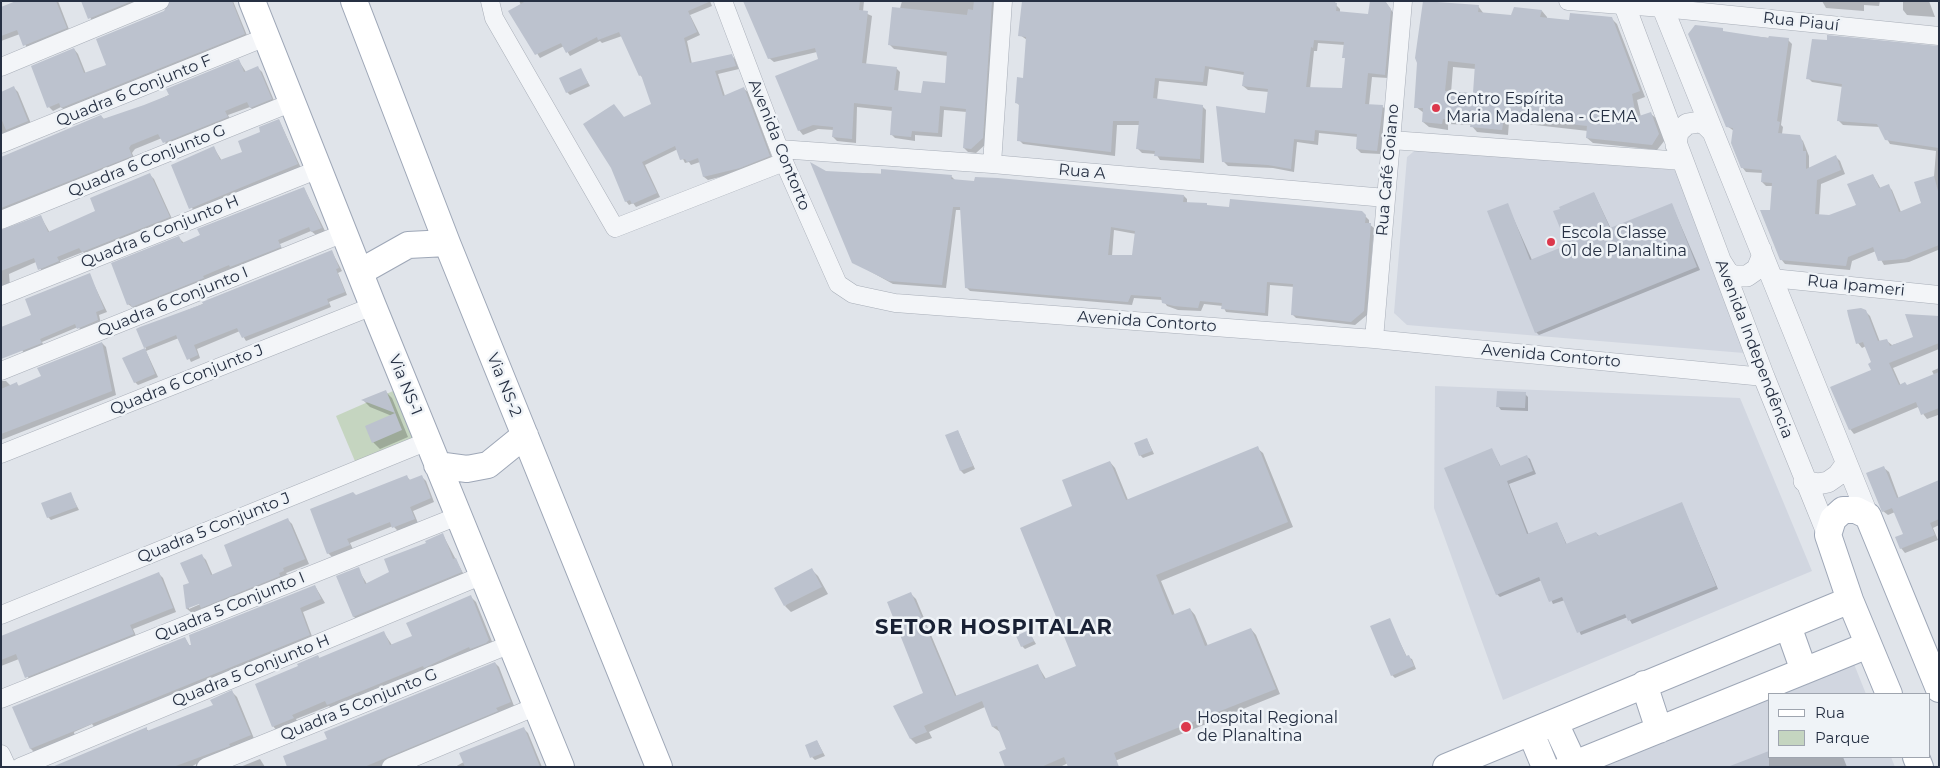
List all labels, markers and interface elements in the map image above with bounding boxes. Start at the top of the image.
street label: Rua Piauí [1762,8,1840,36]
street label: Quadra 6 Conjunto F [53,51,215,131]
street label: Avenida Contorto [744,77,814,213]
place label: Centro Espírita Maria Madalena - CEMA [1446,89,1637,127]
marker: Centro Espírita Maria Madalena - CEMA [1430,102,1442,114]
street label: Rua Café Goiano [1373,103,1403,237]
street label: Quadra 6 Conjunto G [65,121,229,201]
street label: Rua A [1058,160,1106,184]
street label: Quadra 6 Conjunto H [78,191,242,273]
place label: Escola Classe 01 de Planaltina [1561,223,1687,261]
marker: Escola Classe 01 de Planaltina [1545,236,1557,248]
street label: Avenida Independência [1711,257,1797,441]
street label: Quadra 6 Conjunto I [95,263,251,341]
street label: Rua Ipameri [1806,271,1906,301]
street label: Avenida Contorto [1077,308,1217,336]
street label: Quadra 6 Conjunto J [107,340,267,420]
street label: Avenida Contorto [1481,340,1621,372]
street label: Via NS-2 [483,350,525,420]
street label: Via NS-1 [384,352,426,418]
street label: Quadra 5 Conjunto J [135,489,293,567]
street label: Quadra 5 Conjunto I [152,568,308,646]
district label: SETOR HOSPITALAR [873,615,1115,641]
street label: Quadra 5 Conjunto H [169,631,333,711]
street label: Quadra 5 Conjunto G [278,665,440,745]
legend [1768,693,1930,758]
text: Rua [1815,703,1845,722]
place label: Hospital Regional de Planaltina [1197,708,1338,746]
marker: Hospital Regional de Planaltina [1179,720,1193,734]
text: Parque [1815,728,1870,747]

